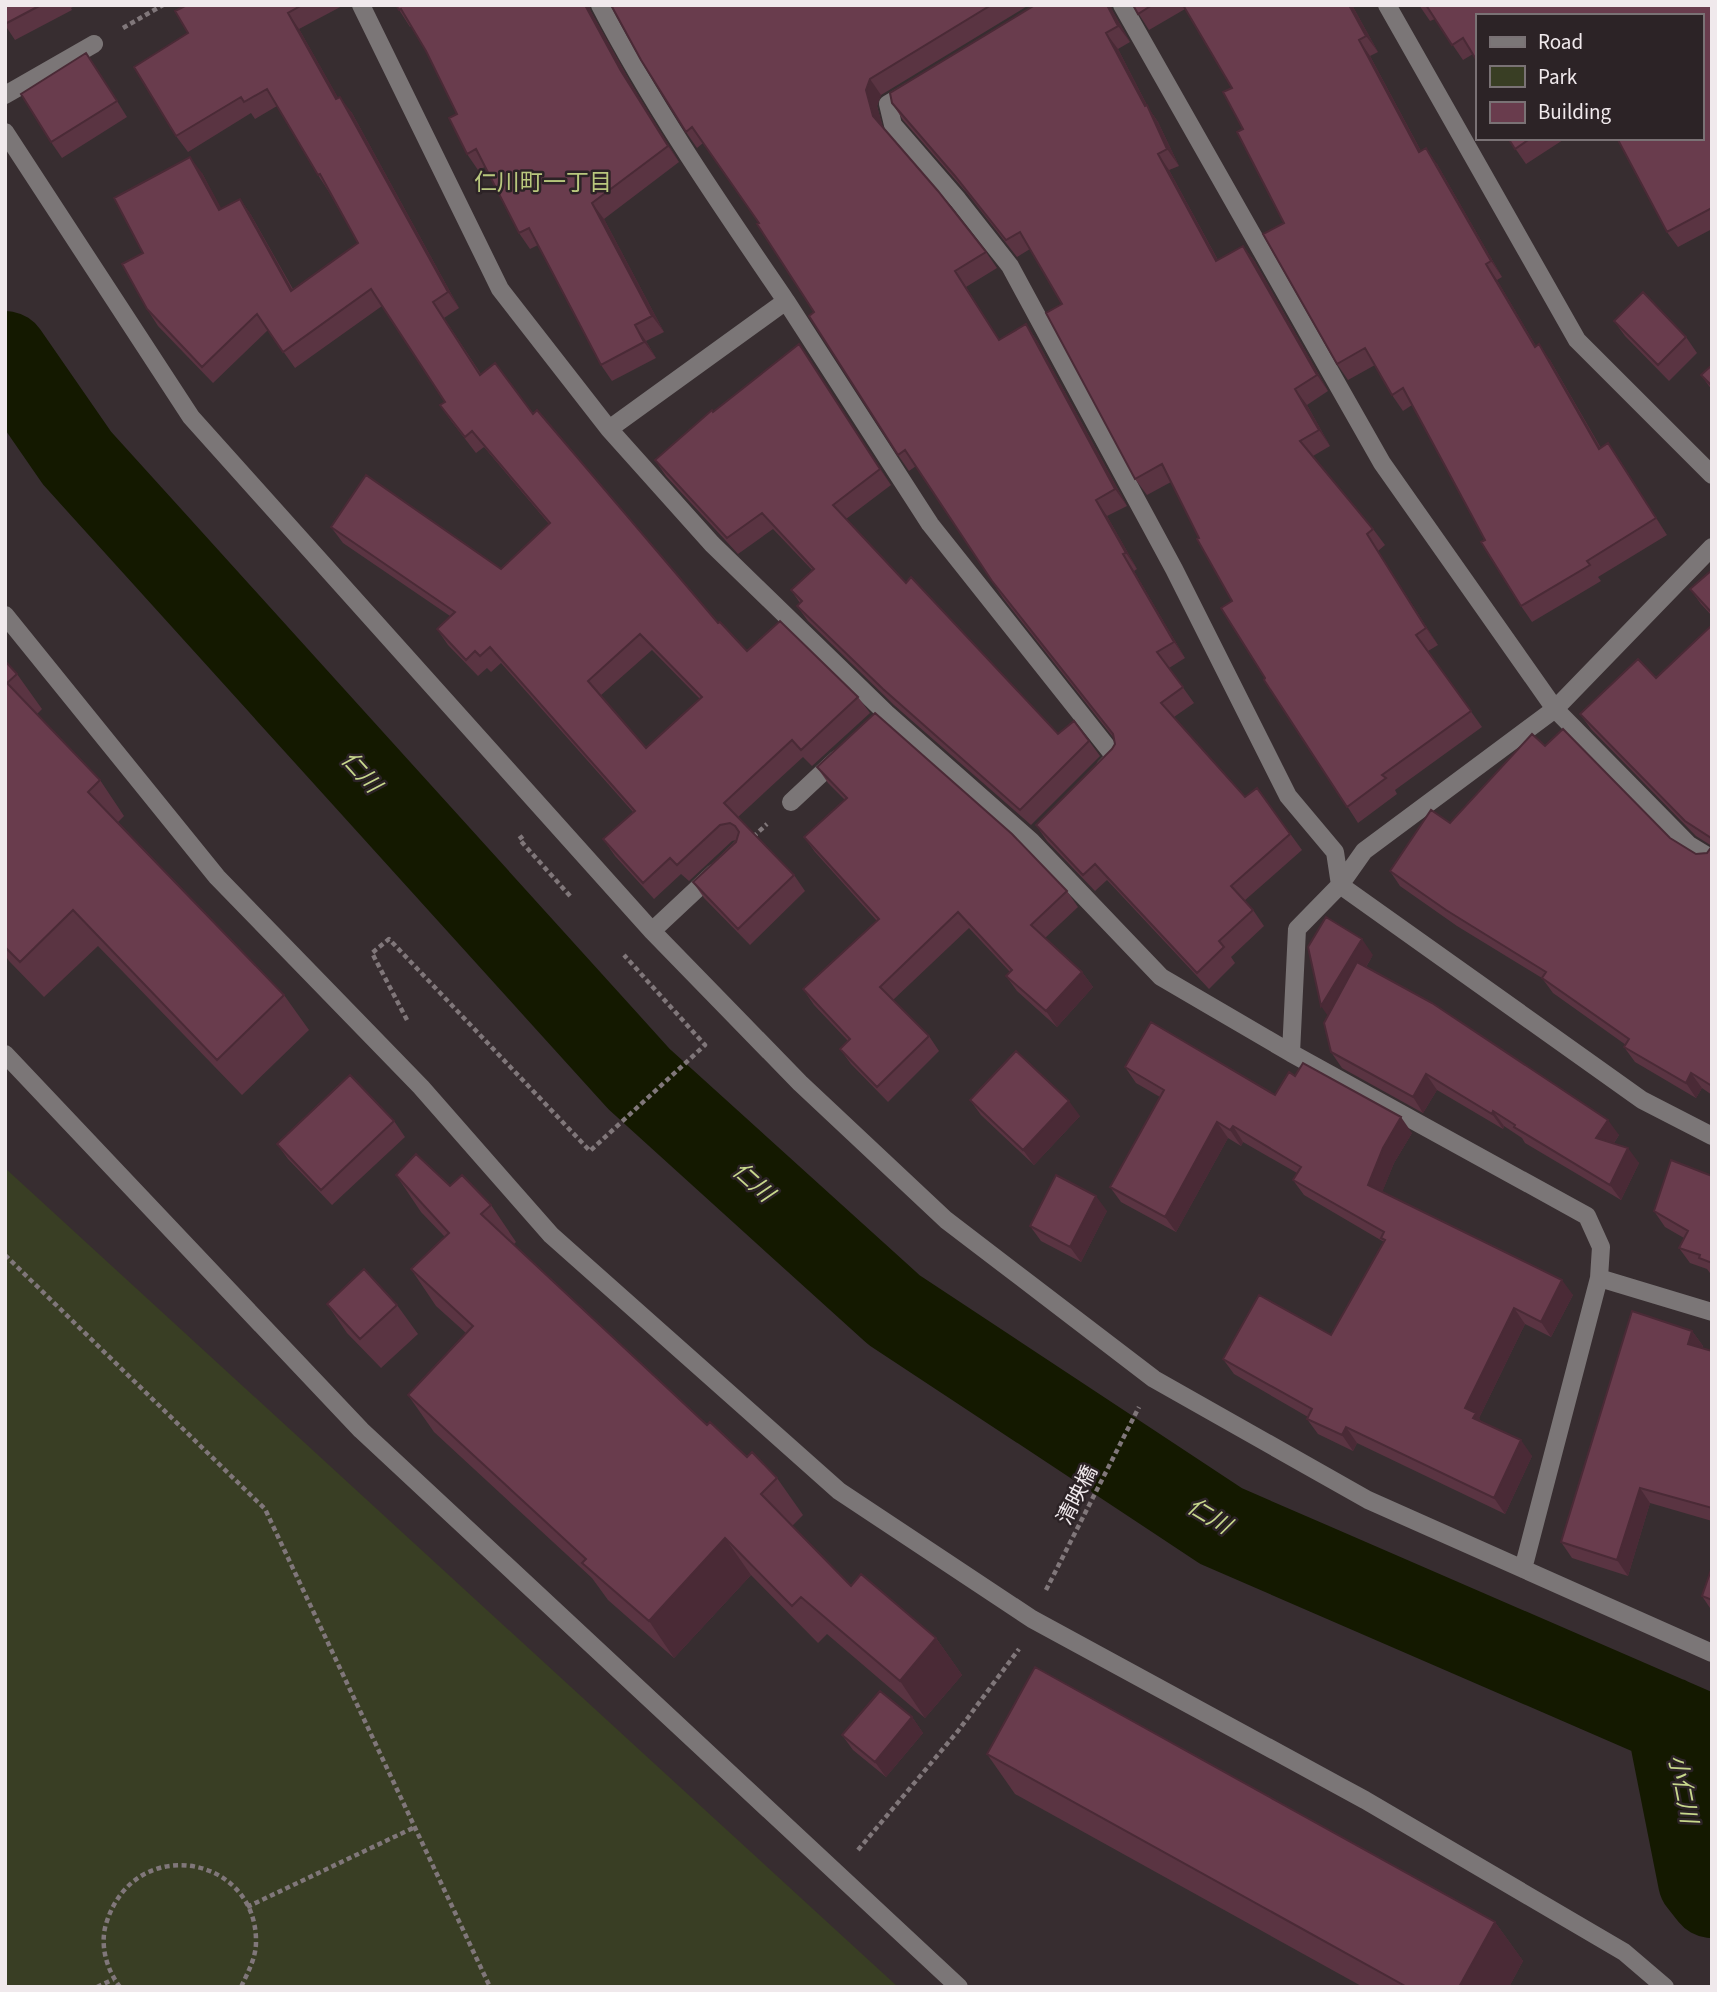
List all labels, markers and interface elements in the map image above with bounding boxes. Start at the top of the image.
legend [1476,14,1703,140]
text: Road [1538,27,1583,57]
text: Park [1538,62,1578,92]
text: Building [1538,97,1612,127]
district label: 仁川町一丁目 [474,166,612,199]
water label: 仁川 [333,744,391,802]
water label: 仁川 [725,1154,783,1212]
street label: 清映橋 [1049,1460,1105,1530]
water label: 仁川 [1181,1490,1240,1544]
water label: 小仁川 [1660,1752,1706,1829]

